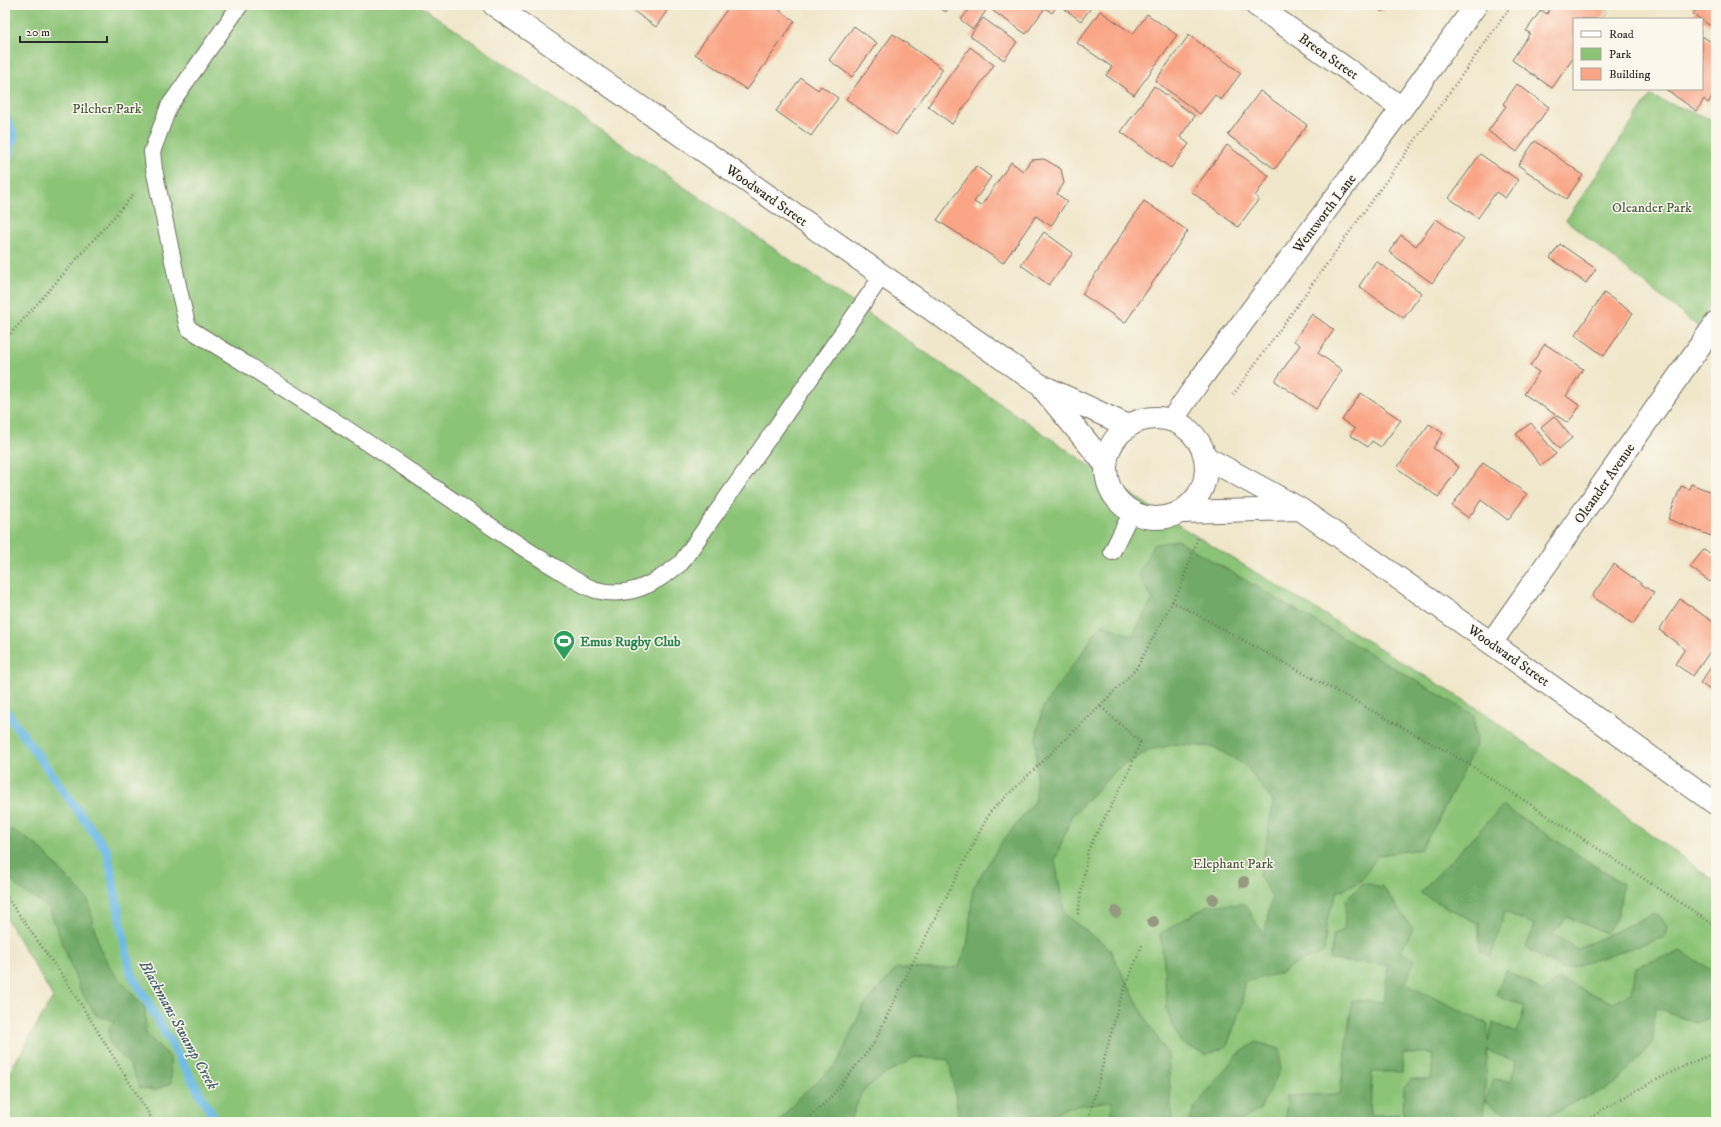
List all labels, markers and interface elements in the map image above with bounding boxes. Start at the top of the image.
scale bar [20,18,107,44]
legend [1573,18,1703,90]
text: 20 m [26,25,50,40]
text: Road [1609,27,1634,42]
street label: Breen Street [1295,30,1362,84]
text: Park [1609,47,1631,62]
text: Building [1609,67,1650,82]
park label: Pilcher Park [72,100,142,118]
street label: Woodward Street [721,160,811,231]
street label: Wentworth Lane [1289,170,1361,258]
park label: Oleander Park [1612,199,1692,217]
street label: Oleander Avenue [1570,440,1639,527]
street label: Woodward Street [1463,620,1553,691]
sports icon: Emus Rugby Club [551,628,577,661]
place label: Emus Rugby Club [580,633,681,651]
park label: Elephant Park [1193,855,1274,873]
water label: Blackmans Swamp Creek [135,956,222,1094]

